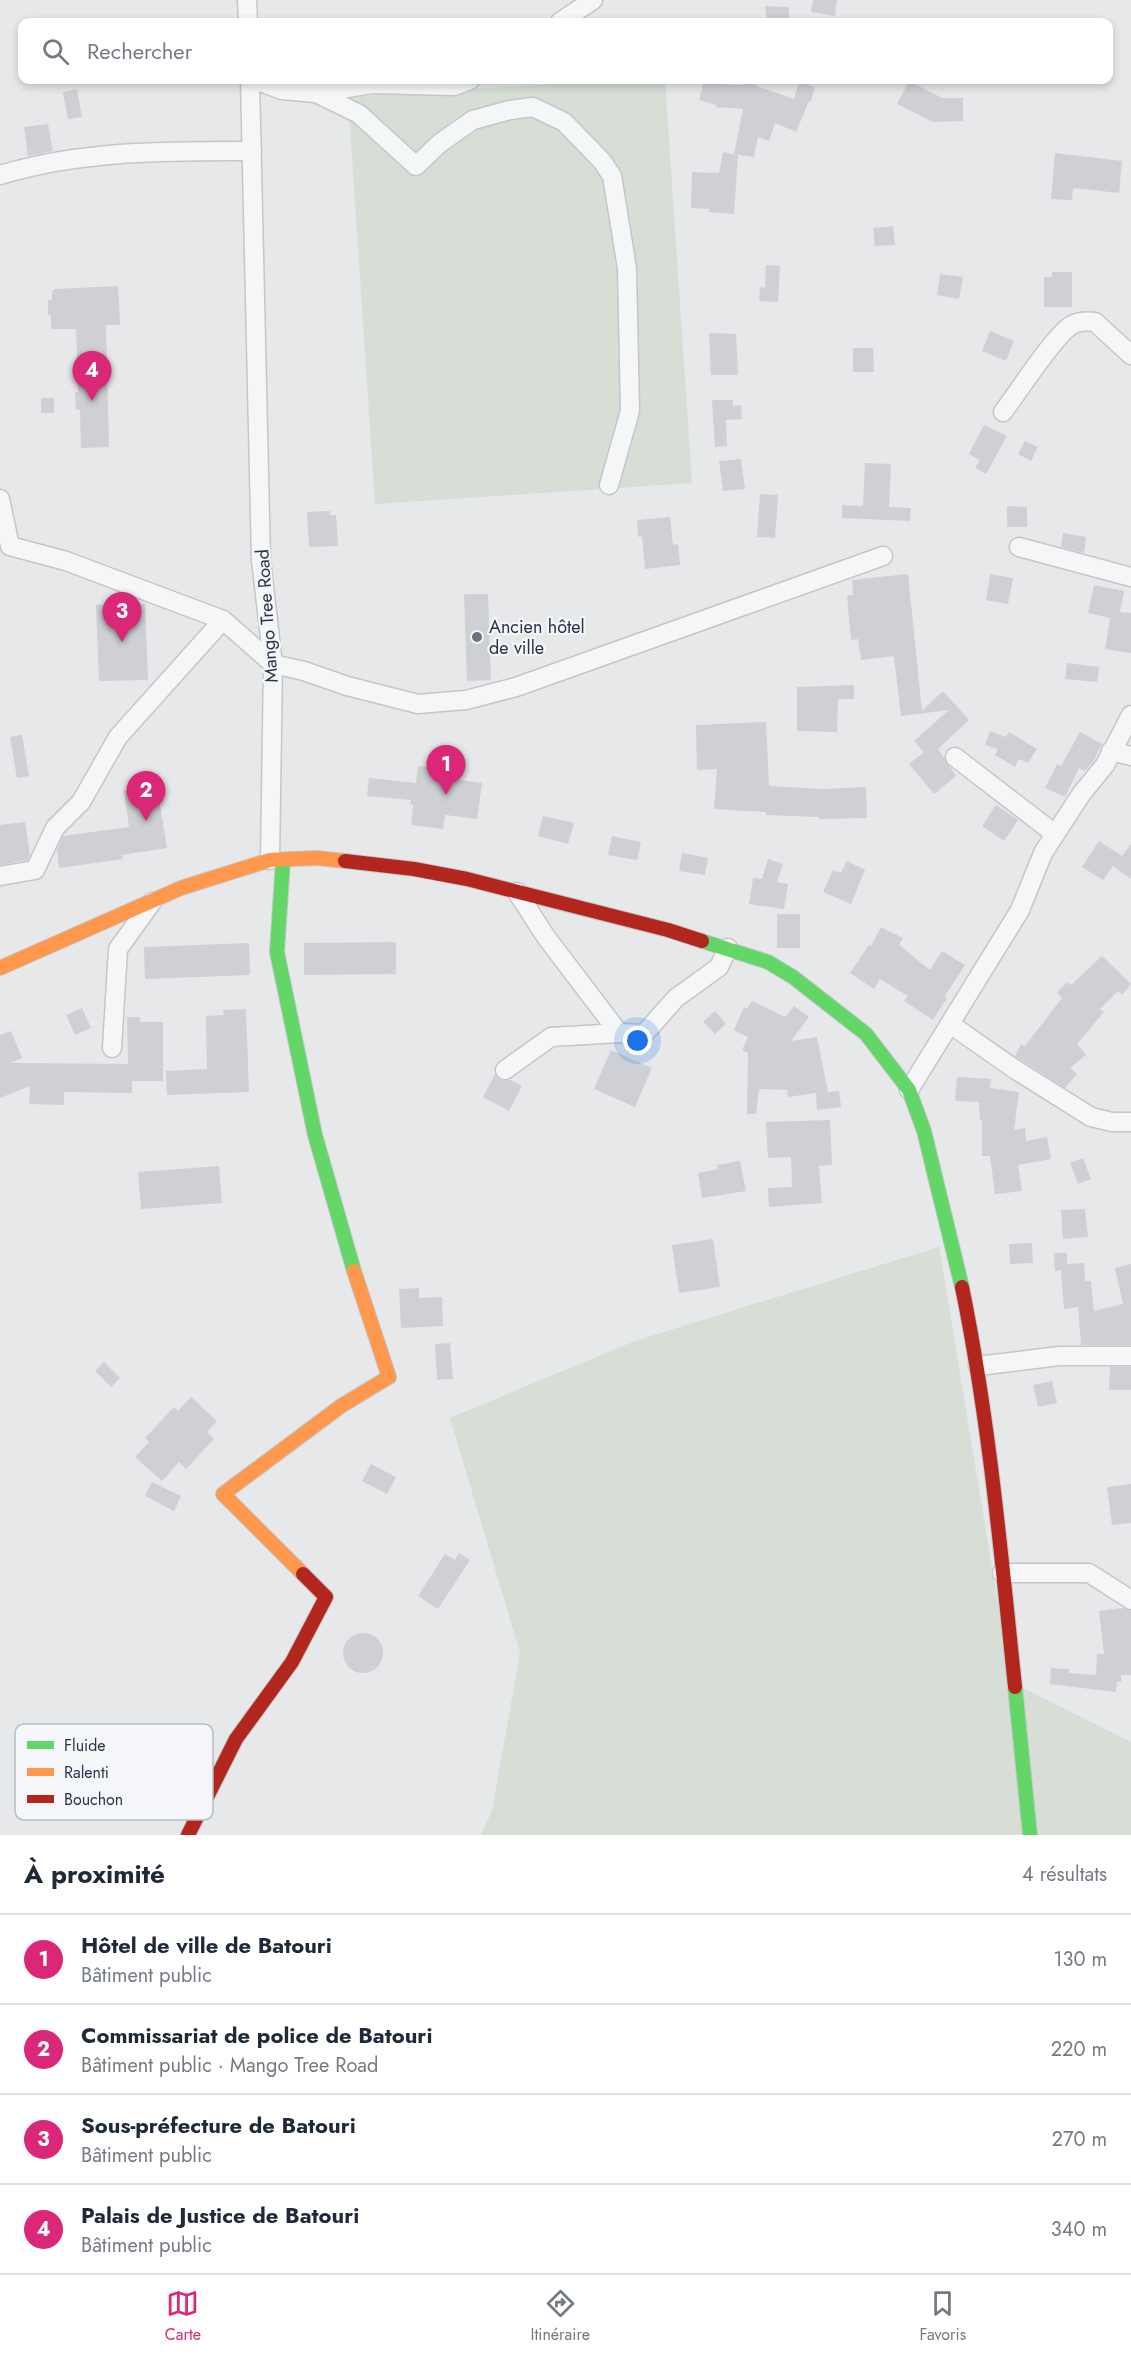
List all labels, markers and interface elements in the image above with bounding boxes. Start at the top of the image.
search box [18,18,1113,84]
icon: search [39,35,72,68]
text: Rechercher [87,35,192,67]
pin: 4 [72,352,112,401]
street label: Mango Tree Road [249,548,285,684]
pin: 3 [102,592,142,642]
place label: Ancien hôtel de ville [489,614,585,661]
marker: Ancien hôtel de ville [470,630,484,644]
pin: 1 [426,746,466,795]
pin: 2 [126,772,166,821]
your location [623,1026,652,1055]
legend [15,1724,213,1820]
text: Fluide [64,1734,106,1757]
text: Ralenti [64,1761,109,1784]
text: Bouchon [64,1788,123,1811]
text: À proximité [24,1855,165,1893]
text: 4 résultats [1022,1860,1107,1889]
text: Hôtel de ville de Batouri [81,1929,332,1961]
text: 1 [38,1945,49,1974]
text: 130 m [1053,1945,1107,1974]
text: Bâtiment public [81,1961,212,1990]
text: Commissariat de police de Batouri [81,2019,432,2051]
text: 2 [37,2035,50,2064]
text: 220 m [1051,2035,1107,2064]
text: Bâtiment public · Mango Tree Road [81,2051,378,2080]
text: Sous-préfecture de Batouri [81,2109,356,2141]
text: 3 [37,2125,50,2154]
text: 270 m [1052,2125,1107,2154]
text: Bâtiment public [81,2141,212,2170]
text: Palais de Justice de Batouri [81,2199,359,2231]
text: 4 [37,2215,50,2244]
text: 340 m [1051,2215,1107,2244]
text: Bâtiment public [81,2231,212,2260]
tab: Carte [165,2287,201,2346]
tab: Itinéraire [531,2287,590,2346]
tab: Favoris [919,2287,966,2346]

